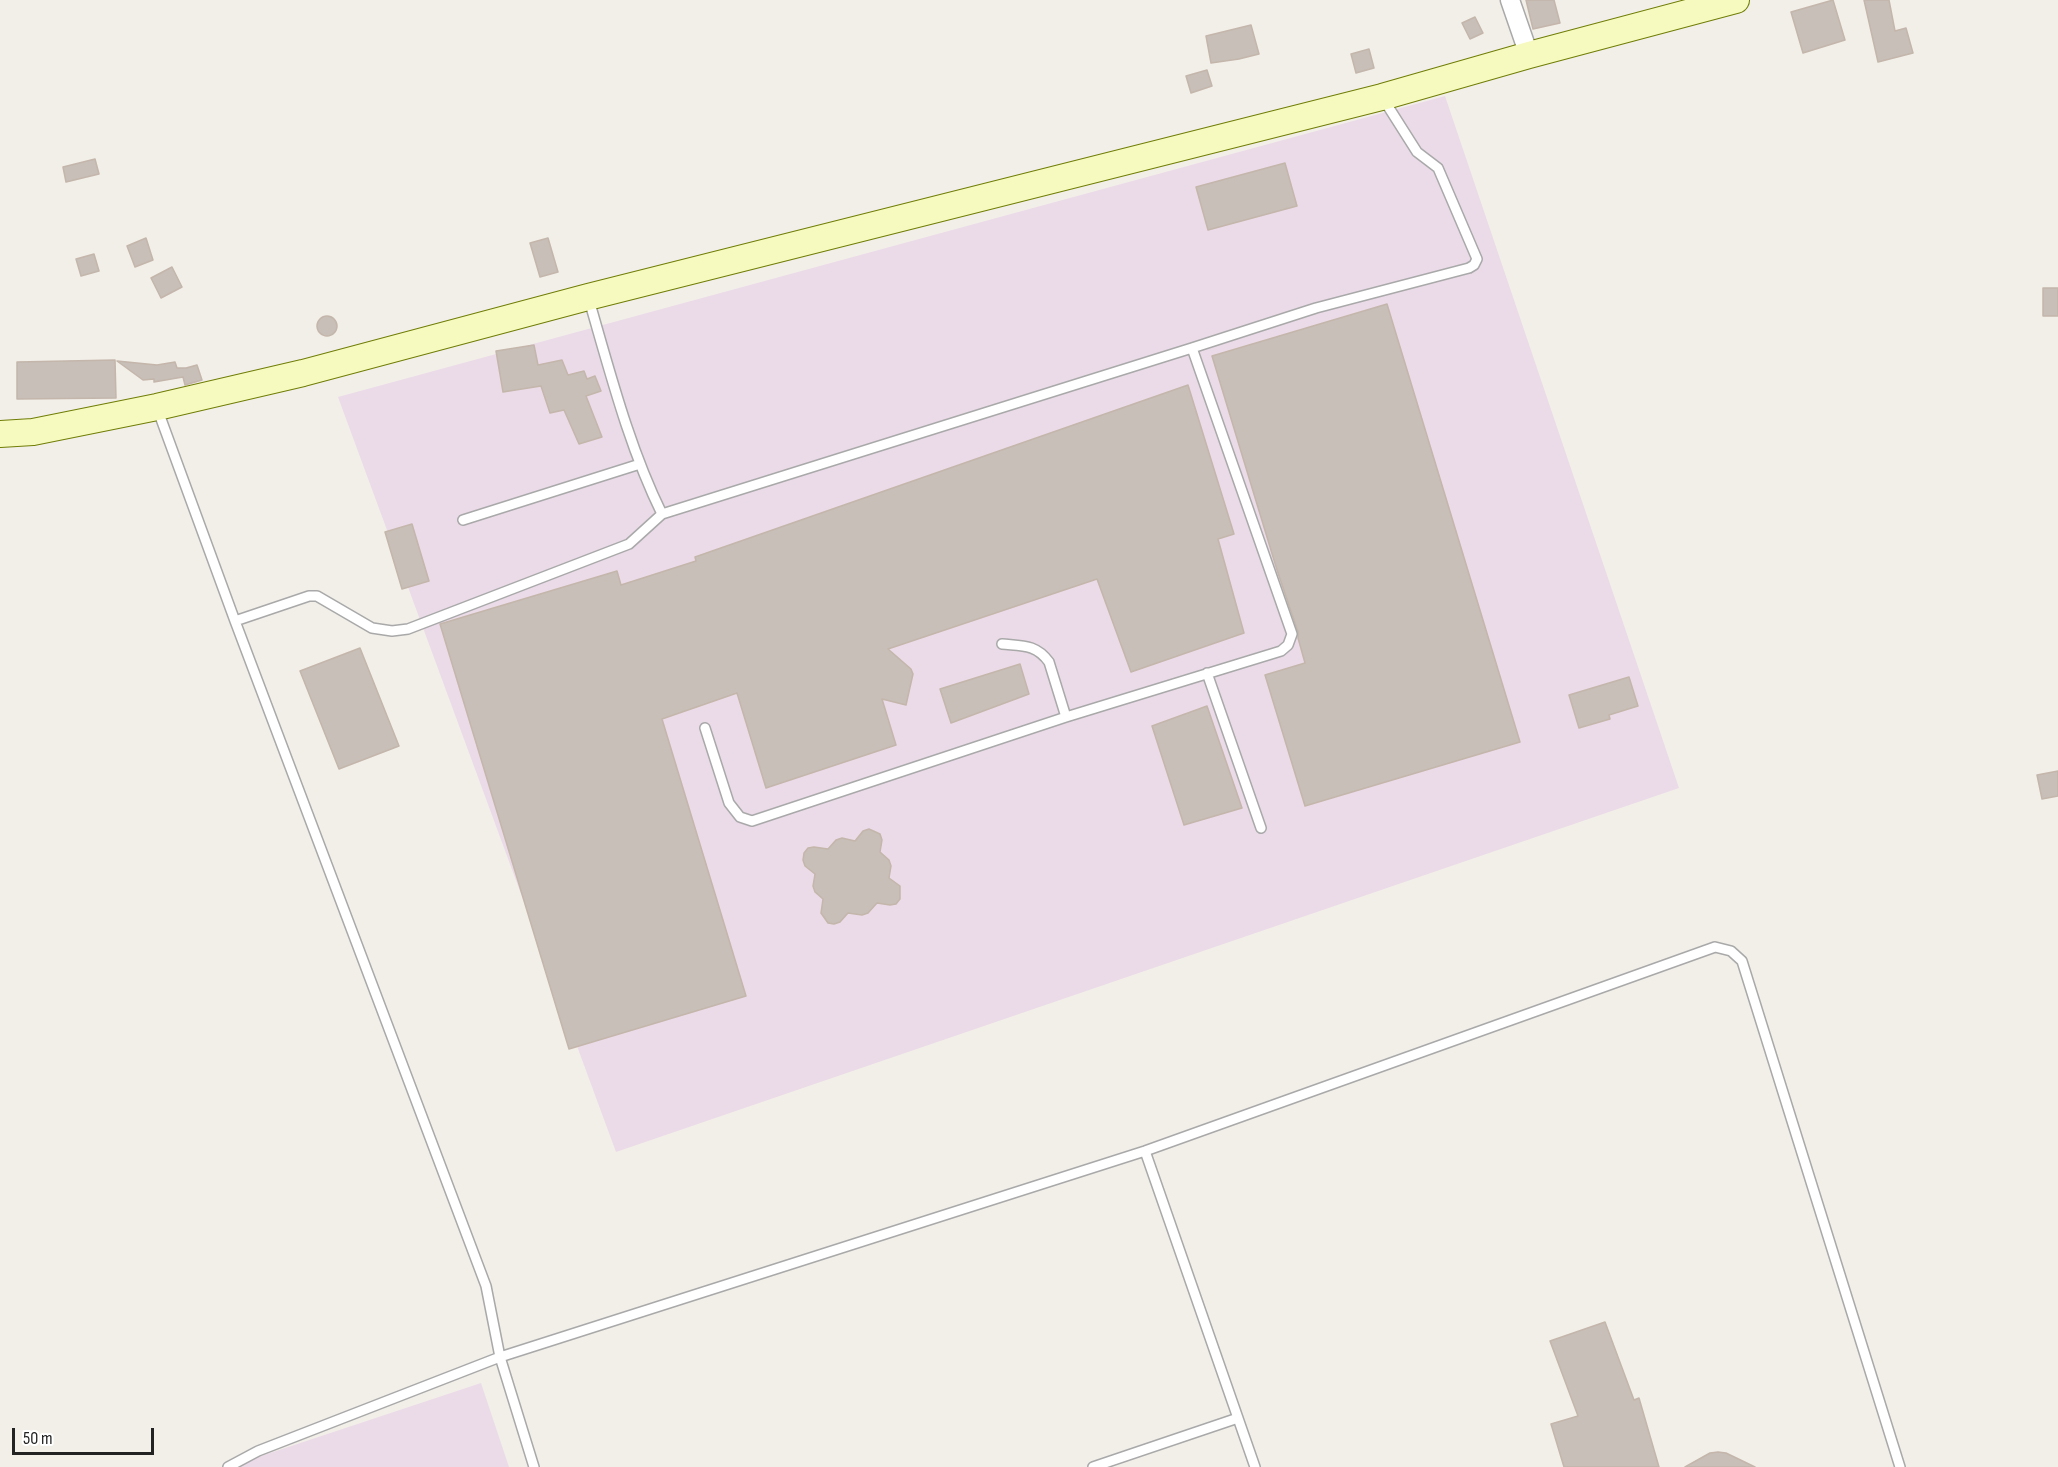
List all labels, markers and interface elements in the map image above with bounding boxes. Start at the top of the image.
scale bar [15,1416,158,1454]
text: 50 m [23,1428,53,1449]

